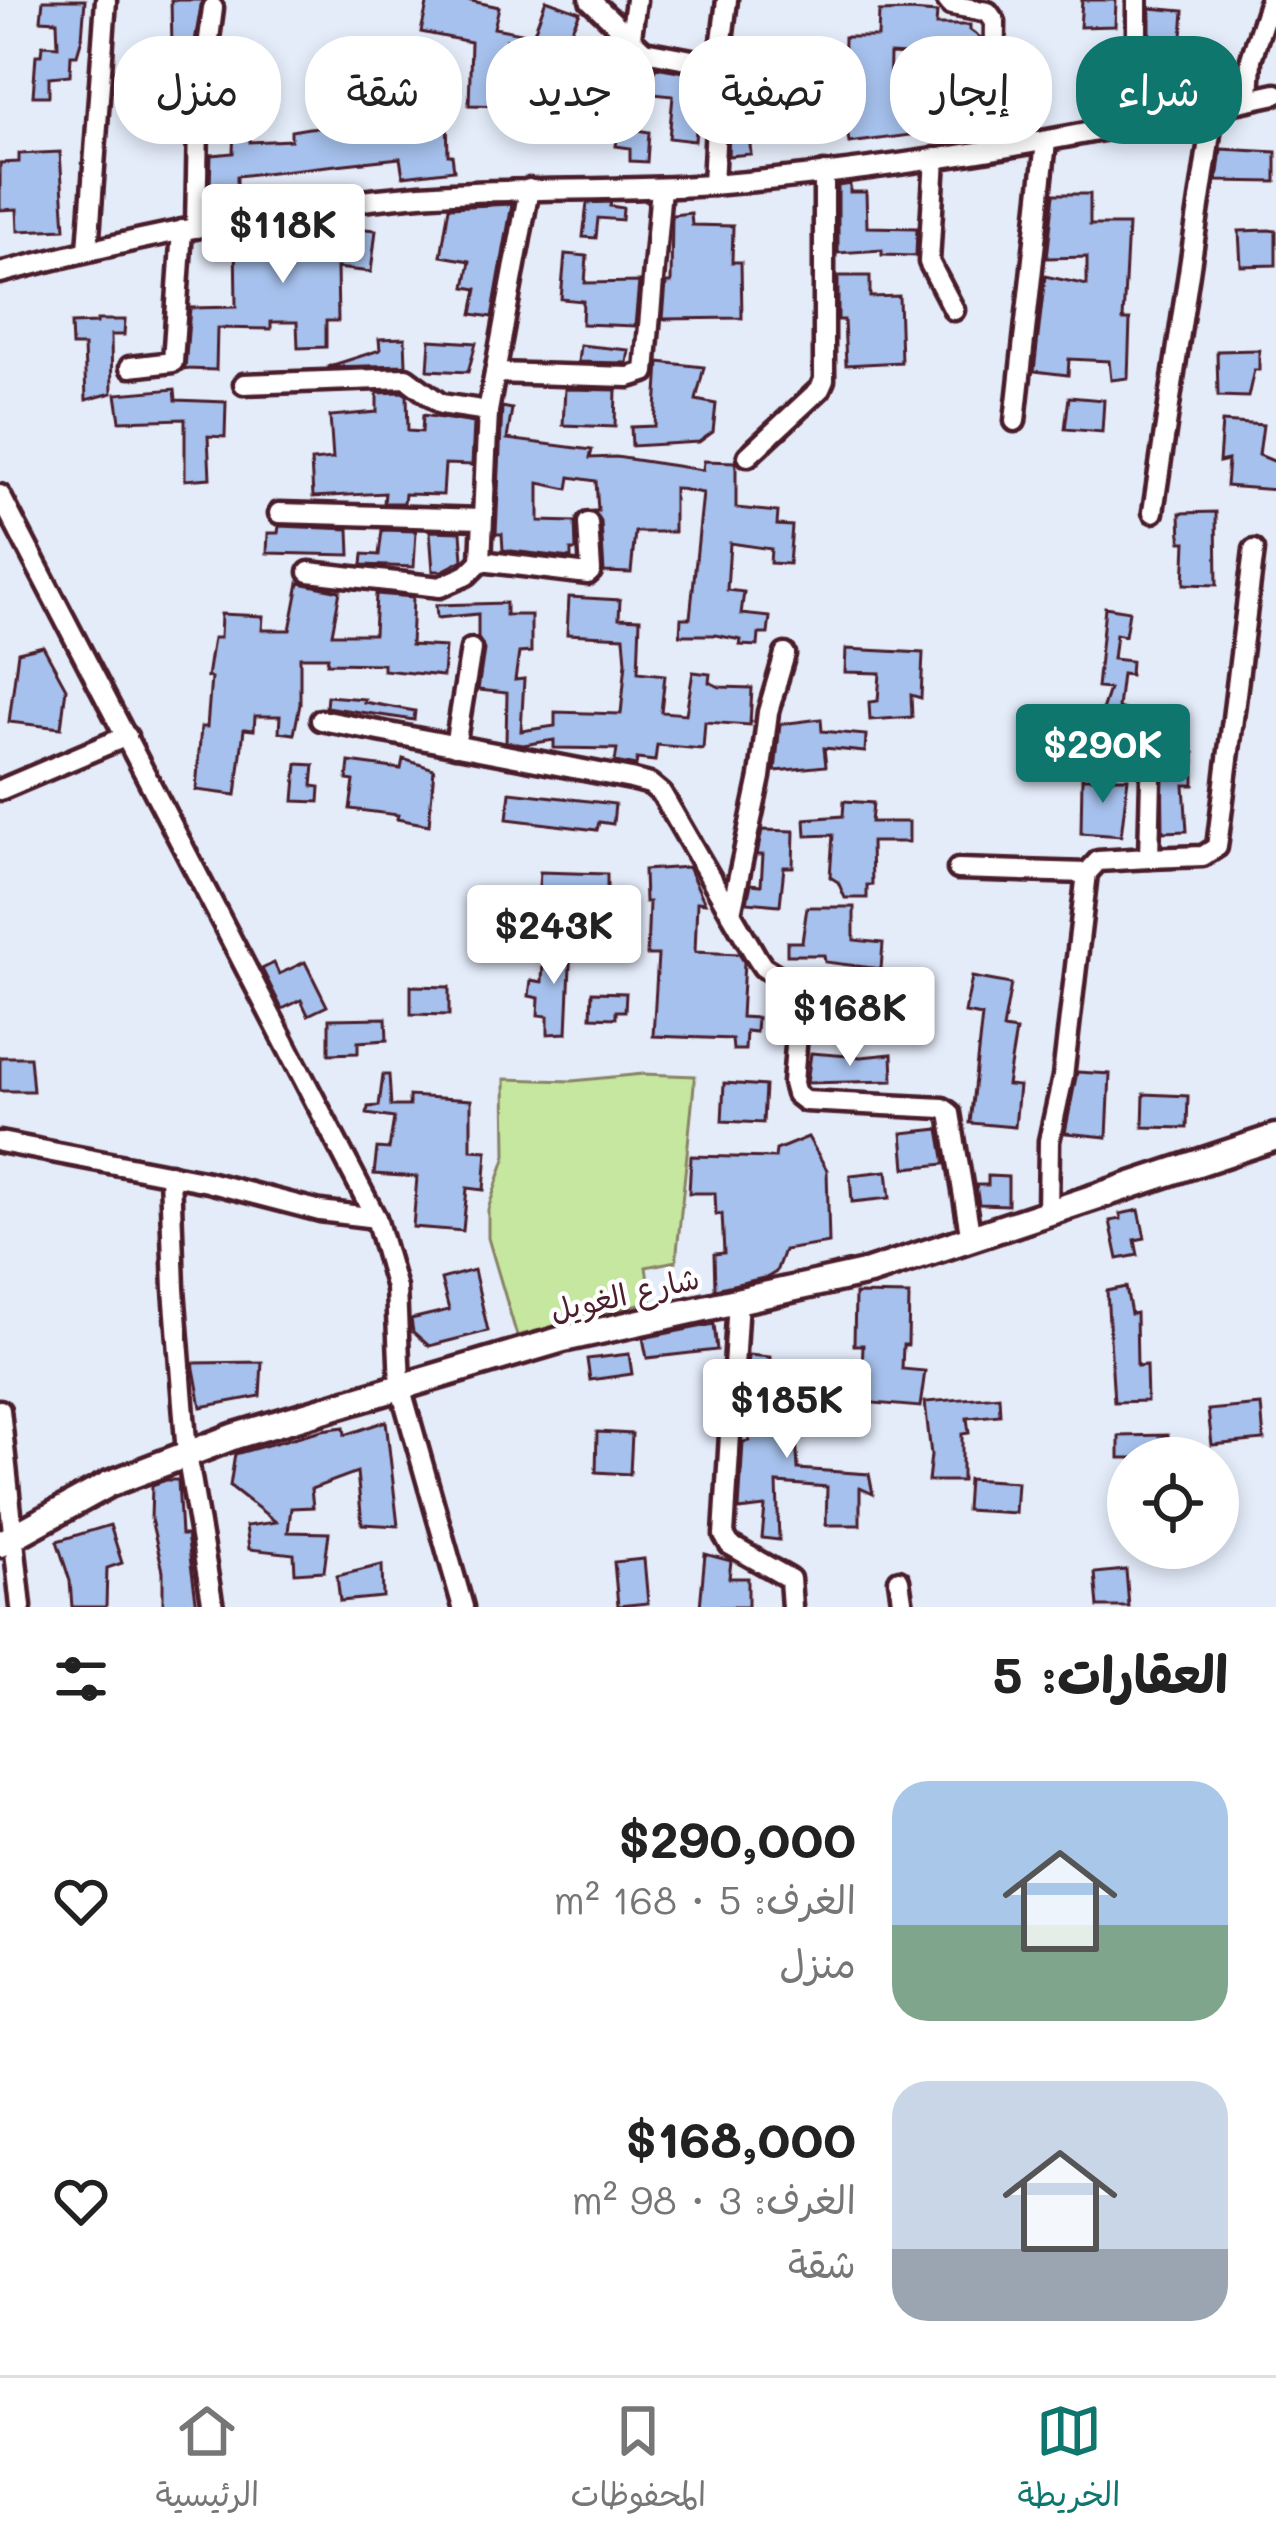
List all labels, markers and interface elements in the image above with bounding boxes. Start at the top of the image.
chip: منزل [114,36,281,144]
chip: شقة [305,36,462,144]
chip: جديد [486,36,655,144]
chip: تصفية [679,36,866,144]
chip: إيجار [890,36,1052,144]
chip: شراء [1076,36,1242,144]
pin: $118K [199,184,367,286]
text: $118K [229,197,337,248]
pin: $290K [1019,704,1187,806]
text: $290K [1043,717,1163,768]
pin: $243K [470,885,638,987]
text: $243K [494,898,614,949]
pin: $168K [766,967,934,1069]
text: $168K [793,980,907,1031]
street label: شارع الغويل [546,1256,704,1333]
pin: $185K [703,1359,871,1461]
text: $185K [730,1372,844,1423]
map controls [1107,1437,1239,1569]
button: locate [1107,1437,1239,1569]
text: العقارات: 5 [993,1639,1228,1706]
icon: filters [48,1646,114,1712]
text: $290,000 [618,1804,856,1871]
icon: home [988,1829,1132,1973]
icon: heart [48,1868,114,1934]
text: الغرف: 5 · 168 m² [554,1873,856,1924]
text: منزل [779,1937,856,1988]
text: $168,000 [625,2104,856,2171]
icon: home [988,2129,1132,2273]
icon: heart [48,2168,114,2234]
text: الغرف: 3 · 98 m² [572,2173,856,2224]
text: شقة [788,2237,856,2288]
tab: الرئيسية [156,2398,259,2524]
tab: المحفوظات [570,2398,706,2524]
tab: الخريطة [1017,2398,1120,2524]

